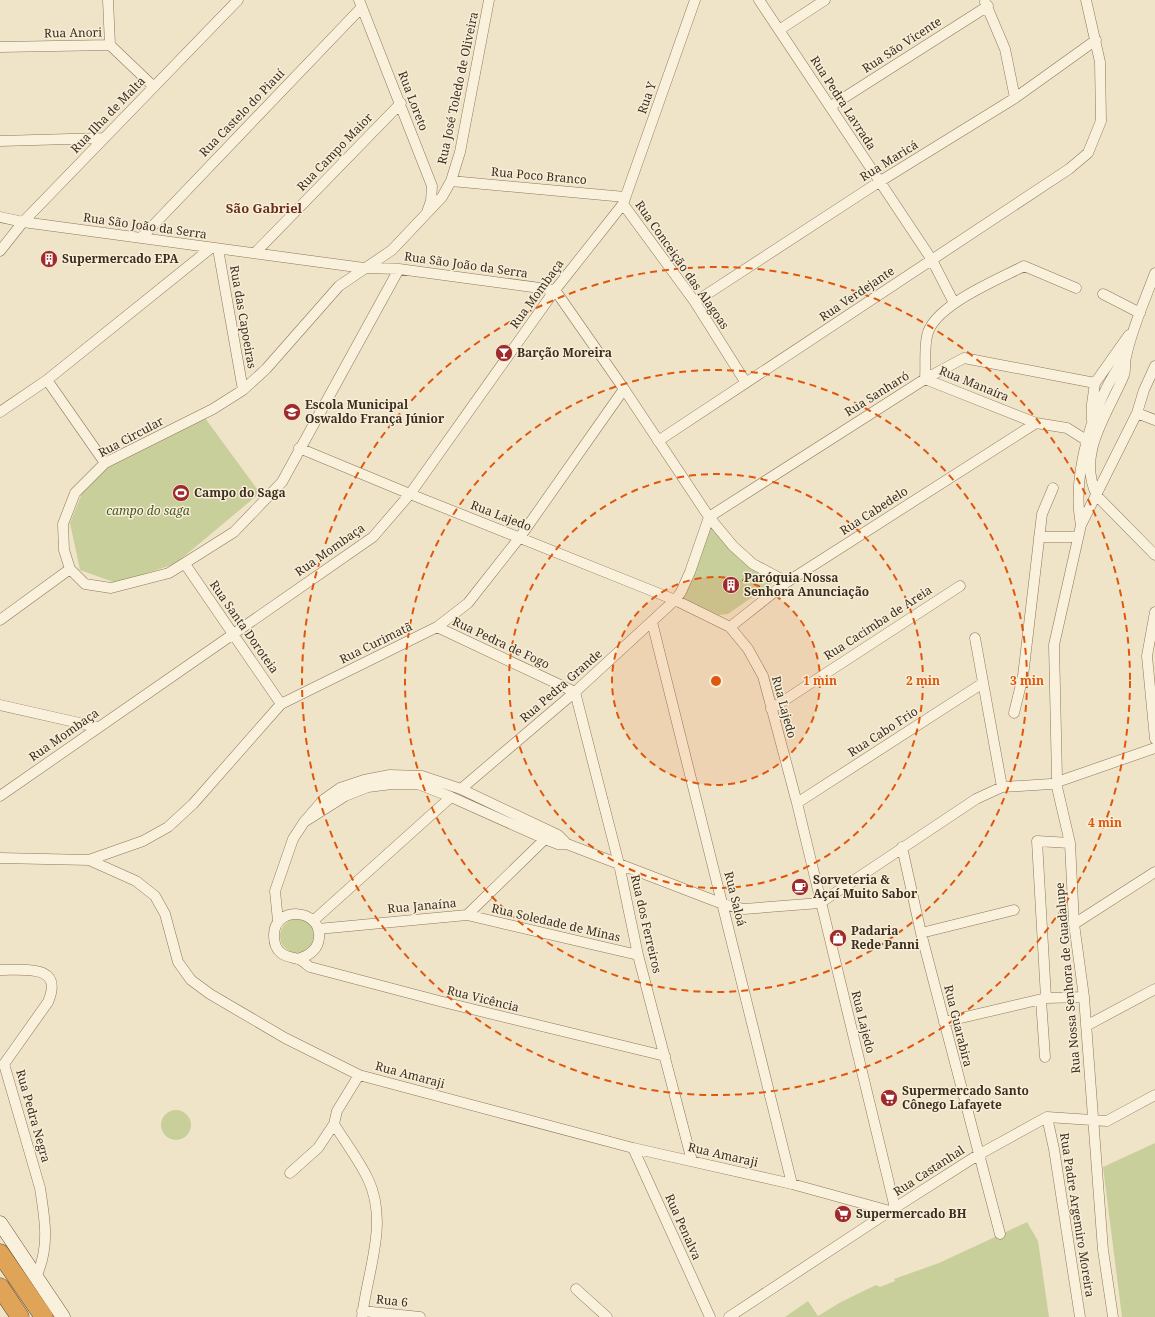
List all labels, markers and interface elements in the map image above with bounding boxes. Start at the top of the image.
street label: Rua José Toledo de Oliveira [433,10,482,166]
street label: Rua São Vicente [859,13,945,77]
street label: Rua Anori [44,23,102,42]
street label: Rua Pedra Lavrada [807,52,880,153]
street label: Rua Castelo do Piauí [195,65,288,160]
street label: Rua Loreto [394,68,433,133]
street label: Rua Ilha de Malta [67,72,149,157]
street label: Rua Y [633,79,660,116]
street label: Rua Campo Maior [293,109,377,194]
street label: Rua Maricá [856,136,921,185]
street label: Rua Poco Branco [490,163,588,188]
street label: Rua Conceição das Alagoas [631,197,733,332]
district label: São Gabriel [226,199,303,217]
street label: Rua São João da Serra [82,208,208,243]
street label: Rua São João da Serra [403,247,529,282]
building icon: Supermercado EPA [39,249,59,269]
place label: Supermercado EPA [62,250,179,267]
street label: Rua Mombaça [506,255,568,332]
street label: Rua Verdejante [816,262,898,325]
street label: Rua das Capoeiras [226,264,261,370]
bar icon: Barção Moreira [494,343,514,363]
place label: Barção Moreira [517,344,612,361]
street label: Rua Manaíra [937,362,1012,405]
street label: Rua Sanharó [841,367,912,420]
place label: Escola Municipal Oswaldo França Júnior [305,396,445,427]
school or university icon: Escola Municipal Oswaldo França Júnior [282,402,302,422]
street label: Rua Circular [95,412,167,461]
street label: Rua Cabedelo [837,482,911,539]
sports icon: Campo do Saga [171,483,191,503]
place label: Campo do Saga [194,484,286,501]
street label: Rua Lajedo [468,496,534,535]
park label: campo do saga [106,502,190,519]
street label: Rua Mombaça [291,519,368,580]
place label: Paróquia Nossa Senhora Anunciação [744,569,869,600]
building icon: Paróquia Nossa Senhora Anunciação [721,575,741,595]
street label: Rua Santa Doroteia [206,577,283,677]
street label: Rua Cacimba de Areia [820,581,935,664]
street label: Rua Pedra de Fogo [450,613,553,673]
street label: Rua Curimatã [337,618,415,667]
street label: Rua Pedra Grande [516,645,605,726]
text: 1 min [803,672,837,689]
text: 2 min [906,672,940,689]
text: 3 min [1010,672,1044,689]
centre of rings [709,674,723,688]
street label: Rua Lajedo [768,674,801,740]
street label: Rua Cabo Frio [844,703,921,761]
street label: Rua Mombaça [25,704,102,765]
text: 4 min [1088,814,1122,831]
street label: Rua Saloá [720,870,751,928]
place label: Sorveteria & Açaí Muito Sabor [813,871,918,902]
street label: Rua dos Ferreiros [627,873,666,975]
cafe icon: Sorveteria & Açaí Muito Sabor [790,877,810,897]
street label: Rua Nossa Senhora de Guadalupe [1051,882,1084,1074]
street label: Rua Janaína [387,894,457,917]
street label: Rua Soledade de Minas [490,899,622,946]
place label: Padaria Rede Panni [851,922,920,953]
shop icon: Padaria Rede Panni [828,928,848,948]
street label: Rua Vicência [445,981,521,1016]
street label: Rua Guarabira [940,983,977,1069]
street label: Rua Lajedo [848,989,879,1055]
street label: Rua Amaraji [373,1057,447,1092]
street label: Rua Pedra Negra [12,1067,55,1165]
place label: Supermercado Santo Cônego Lafayete [902,1082,1029,1113]
supermarket icon: Supermercado Santo Cônego Lafayete [879,1088,899,1108]
street label: Rua Padre Argemiro Moreira [1056,1132,1099,1298]
street label: Rua Amaraji [686,1138,760,1171]
street label: Rua Castanhal [890,1141,968,1200]
street label: Rua Penalva [661,1191,706,1263]
supermarket icon: Supermercado BH [833,1204,853,1224]
place label: Supermercado BH [856,1205,967,1222]
street label: Rua 6 [375,1290,409,1311]

